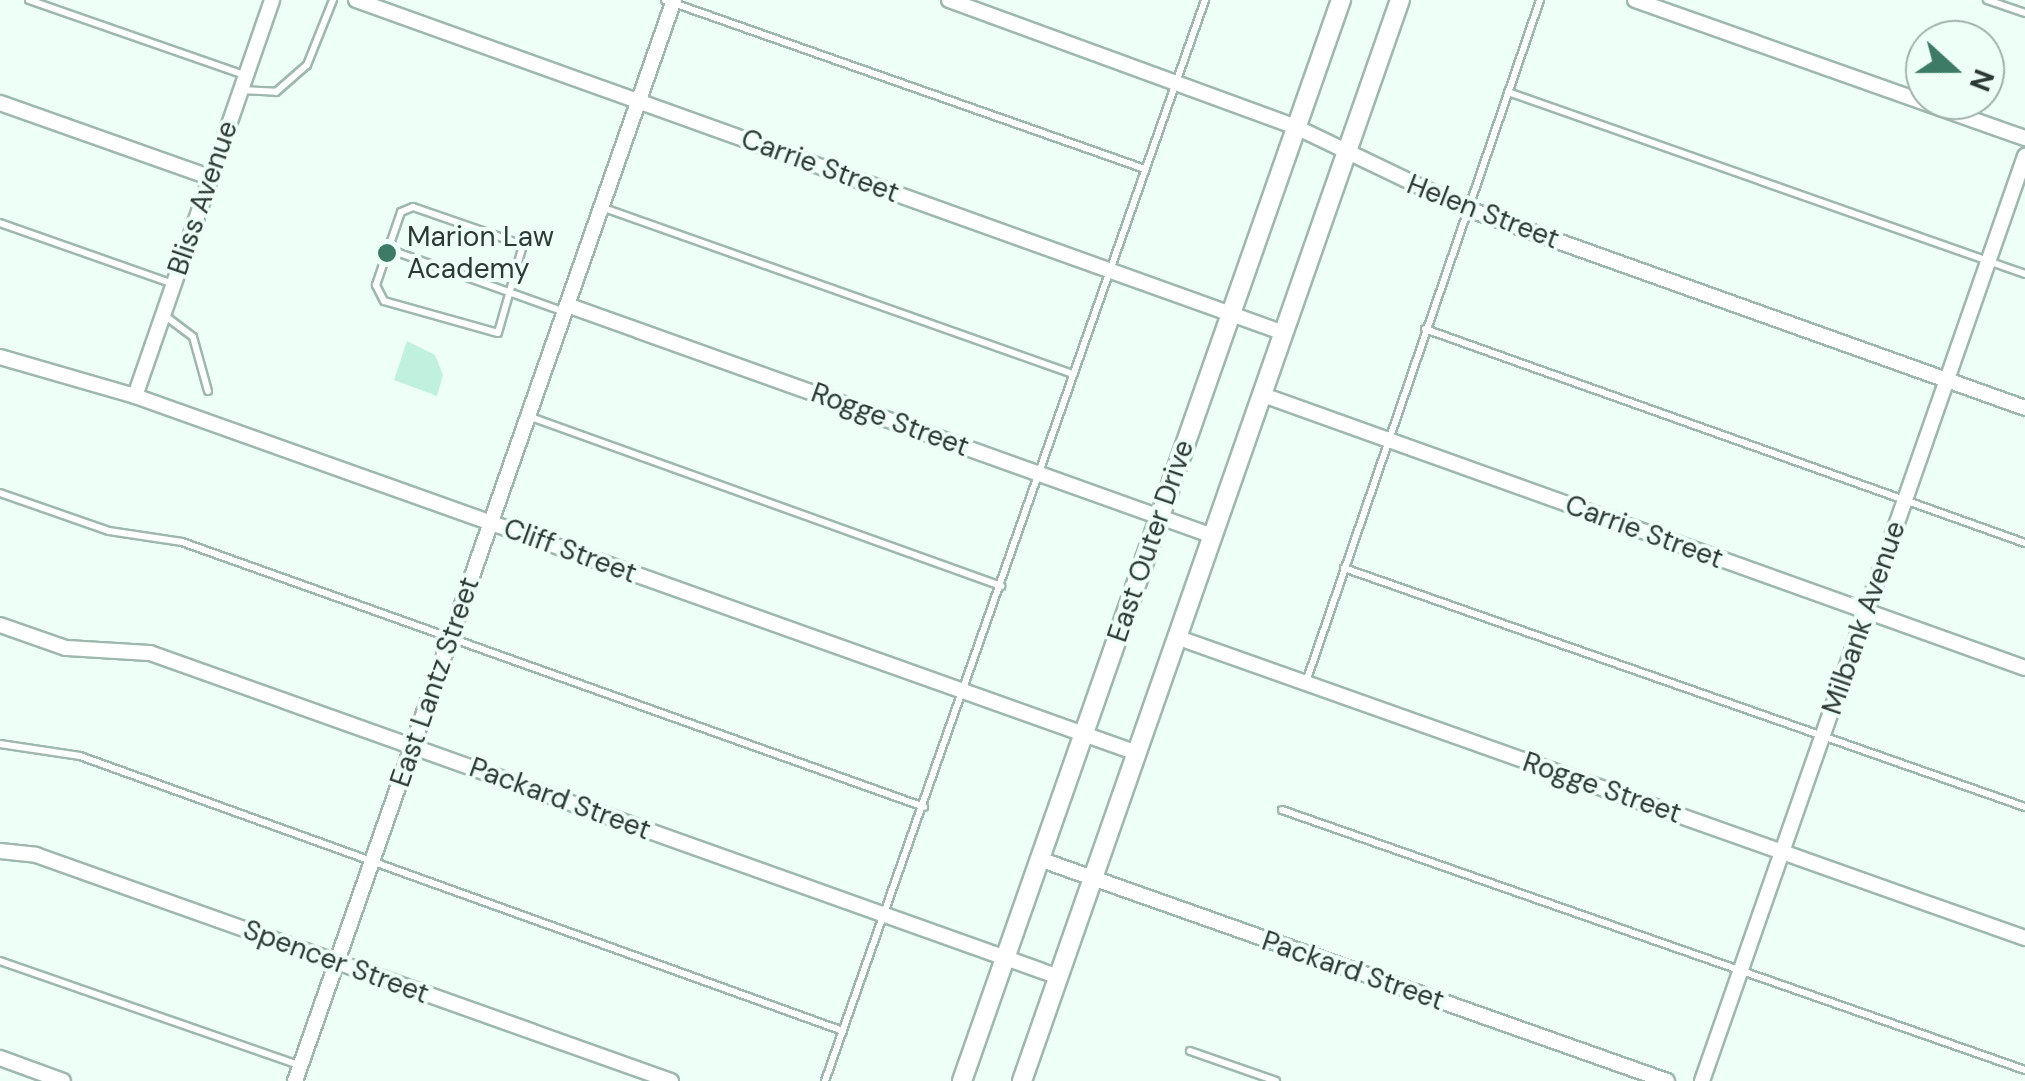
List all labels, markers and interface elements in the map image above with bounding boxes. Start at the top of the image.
north arrow [1905,20,2005,120]
text: N [1961,64,2003,96]
street label: Bliss Avenue [161,117,245,279]
street label: Carrie Street [737,122,903,210]
street label: Helen Street [1402,168,1564,256]
place label: Marion Law Academy [407,220,554,286]
marker: Marion Law Academy [376,242,398,264]
street label: Rogge Street [807,376,973,464]
street label: East Outer Drive [1101,436,1201,646]
street label: Carrie Street [1561,488,1727,576]
street label: Cliff Street [499,511,641,591]
street label: Milbank Avenue [1815,517,1913,719]
street label: East Lantz Street [383,573,487,791]
street label: Rogge Street [1518,745,1686,831]
street label: Packard Street [465,751,655,847]
street label: Spencer Street [239,913,433,1011]
street label: Packard Street [1258,924,1448,1018]

